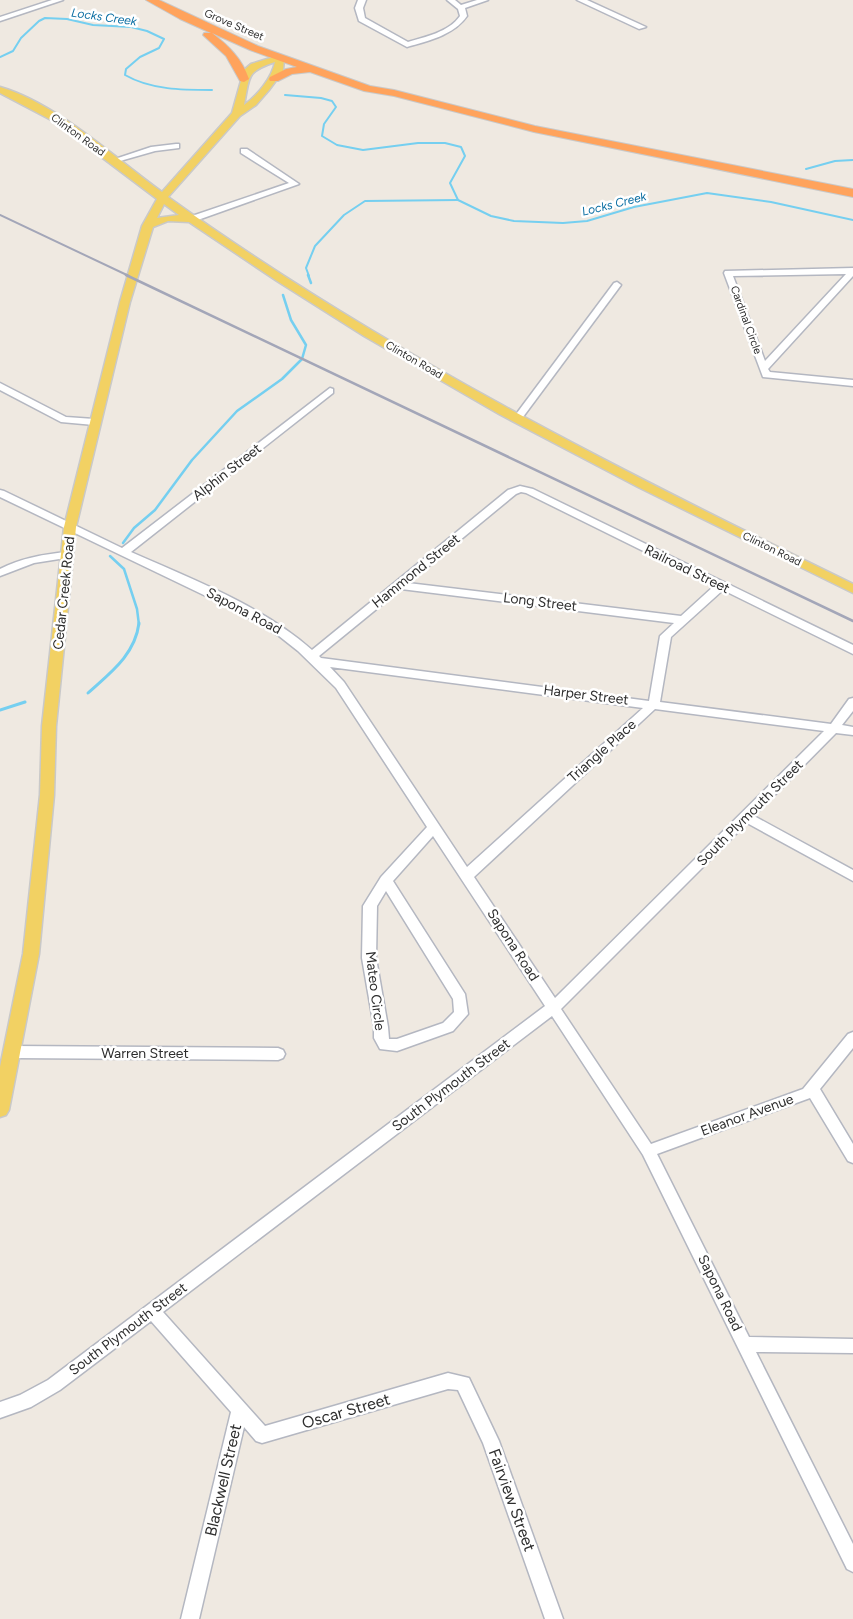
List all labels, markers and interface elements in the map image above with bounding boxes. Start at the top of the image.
water label: Locks Creek [70,5,139,29]
street label: Grove Street [202,7,266,43]
street label: Clinton Road [48,111,108,159]
water label: Locks Creek [580,189,649,219]
street label: Cardinal Circle [728,284,764,356]
street label: Clinton Road [383,338,445,382]
street label: Alphin Street [189,440,265,504]
street label: Clinton Road [741,529,803,569]
street label: Hammond Street [369,530,463,612]
street label: Cedar Creek Road [50,535,78,651]
street label: Railroad Street [641,541,733,597]
street label: Sapona Road [203,584,285,638]
street label: Long Street [502,589,578,615]
street label: Harper Street [542,681,630,709]
street label: Triangle Place [564,716,640,786]
street label: South Plymouth Street [693,756,807,870]
street label: Sapona Road [483,906,543,984]
street label: Mateo Circle [362,950,388,1032]
street label: South Plymouth Street [389,1035,513,1135]
street label: Warren Street [101,1045,189,1062]
street label: Eleanor Avenue [698,1090,796,1140]
street label: Sapona Road [694,1252,746,1334]
street label: South Plymouth Street [66,1279,190,1379]
street label: Oscar Street [300,1389,392,1433]
street label: Blackwell Street [201,1422,245,1538]
street label: Fairview Street [485,1446,539,1554]

